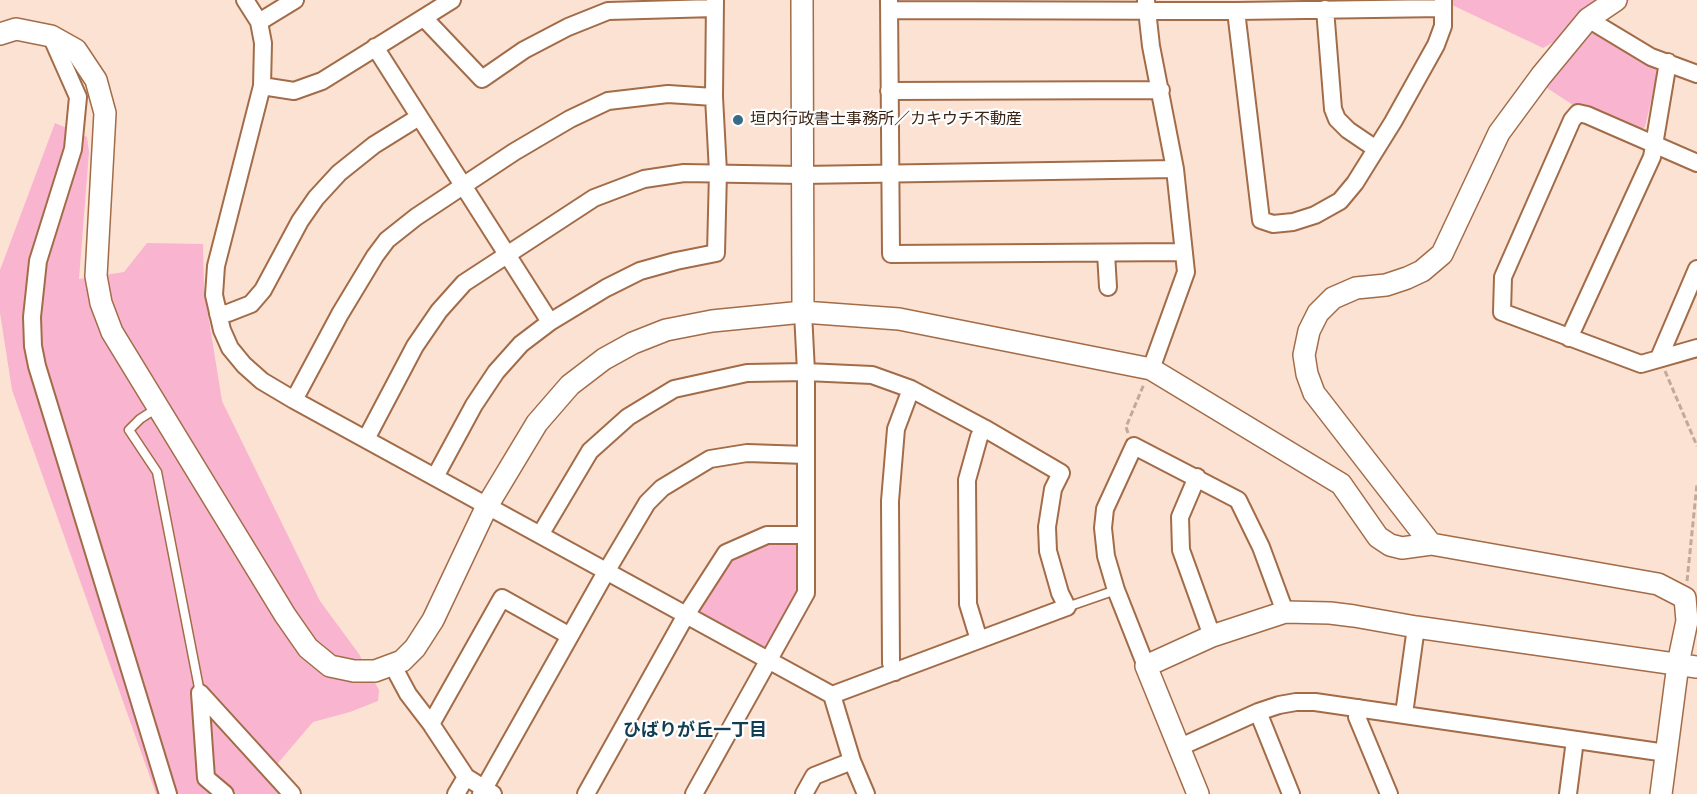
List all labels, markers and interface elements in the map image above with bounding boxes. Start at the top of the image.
place label: 垣内行政書士事務所／カキウチ不動産 [750,110,1022,130]
marker: 垣内行政書士事務所／カキウチ不動産 [731,113,745,127]
district label: ひばりが丘一丁目 [623,720,767,742]

